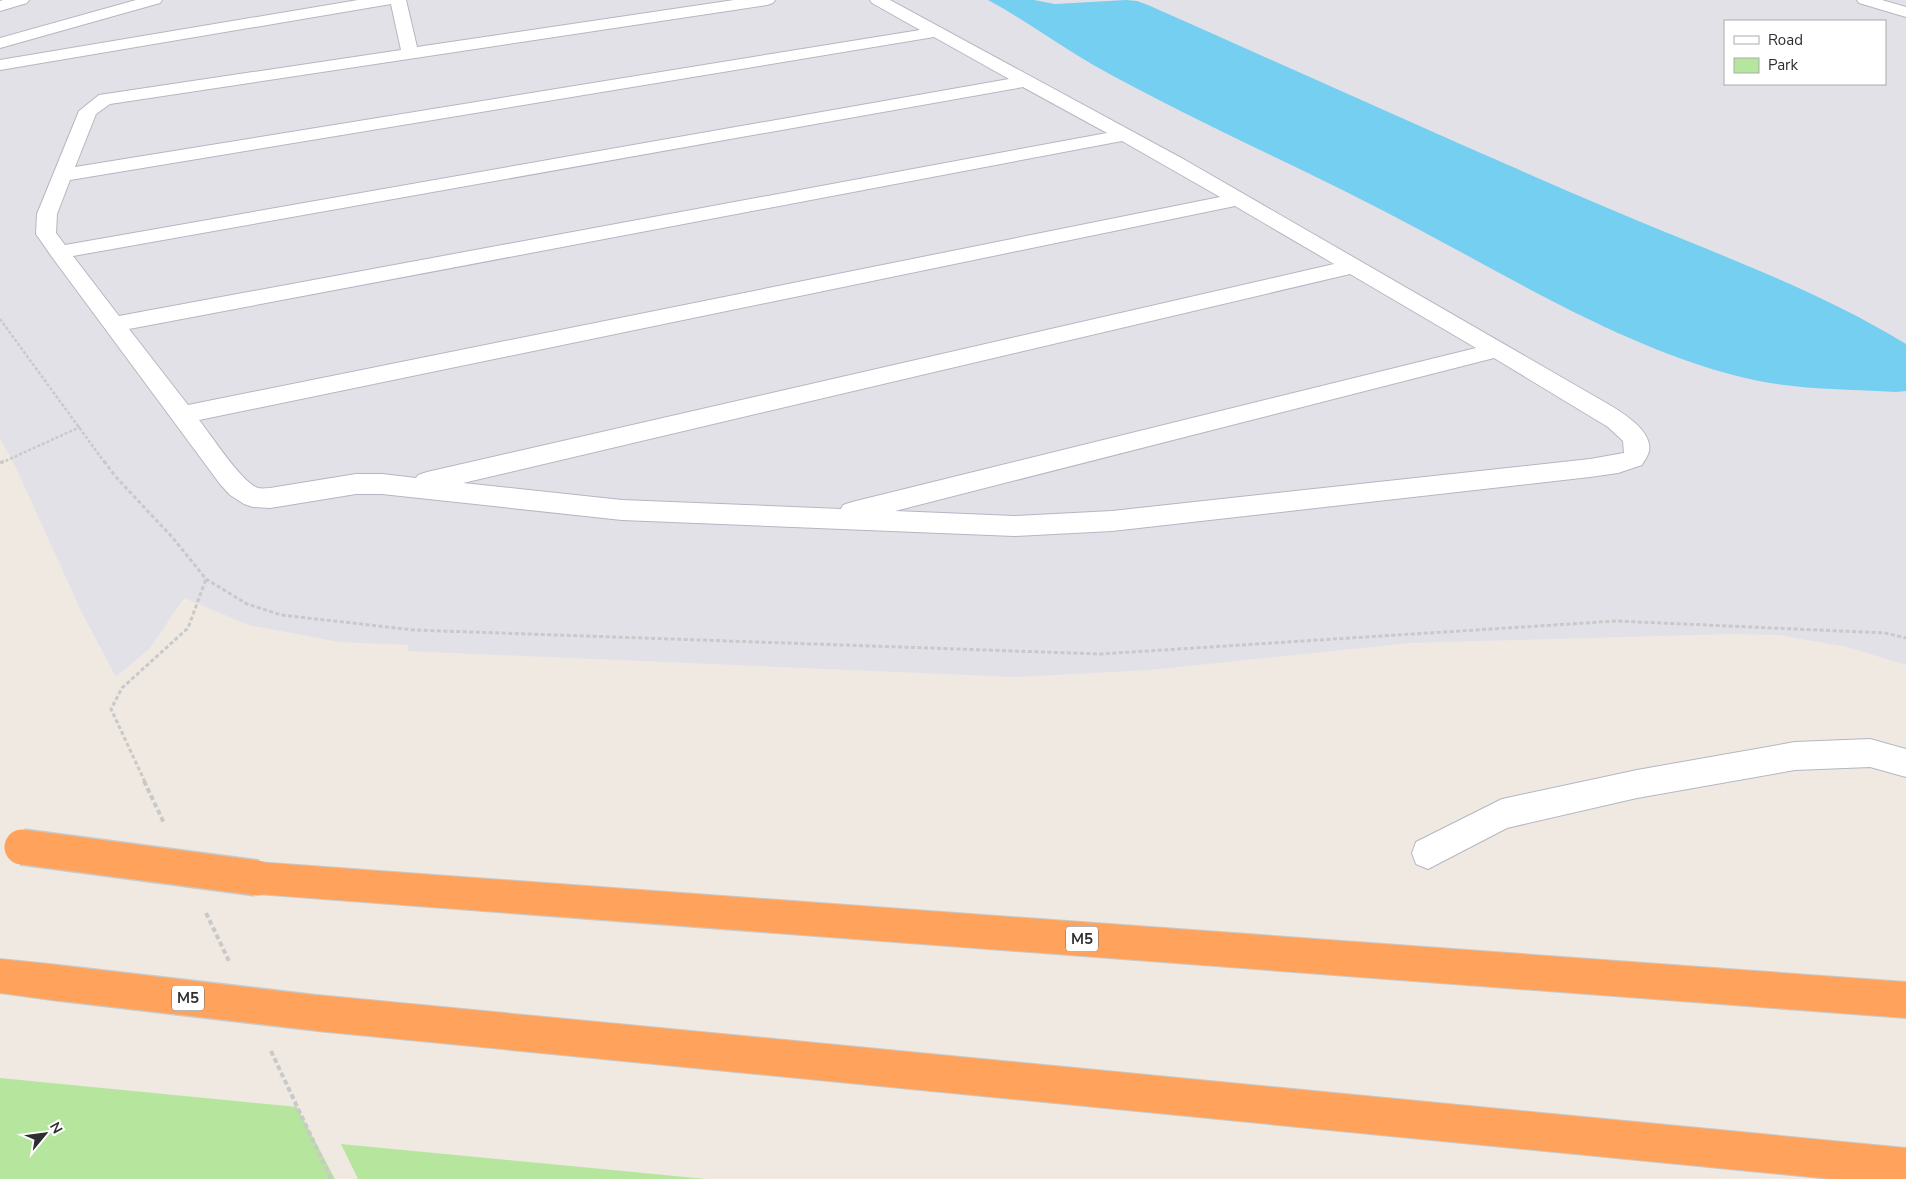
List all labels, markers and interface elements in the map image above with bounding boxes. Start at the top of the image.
legend [1724,20,1886,85]
text: Road [1768,30,1803,50]
text: Park [1768,55,1798,75]
road number: M5 [1066,926,1098,952]
road number: M5 [172,986,204,1010]
north arrow [20,1109,70,1159]
text: N [45,1119,67,1137]

